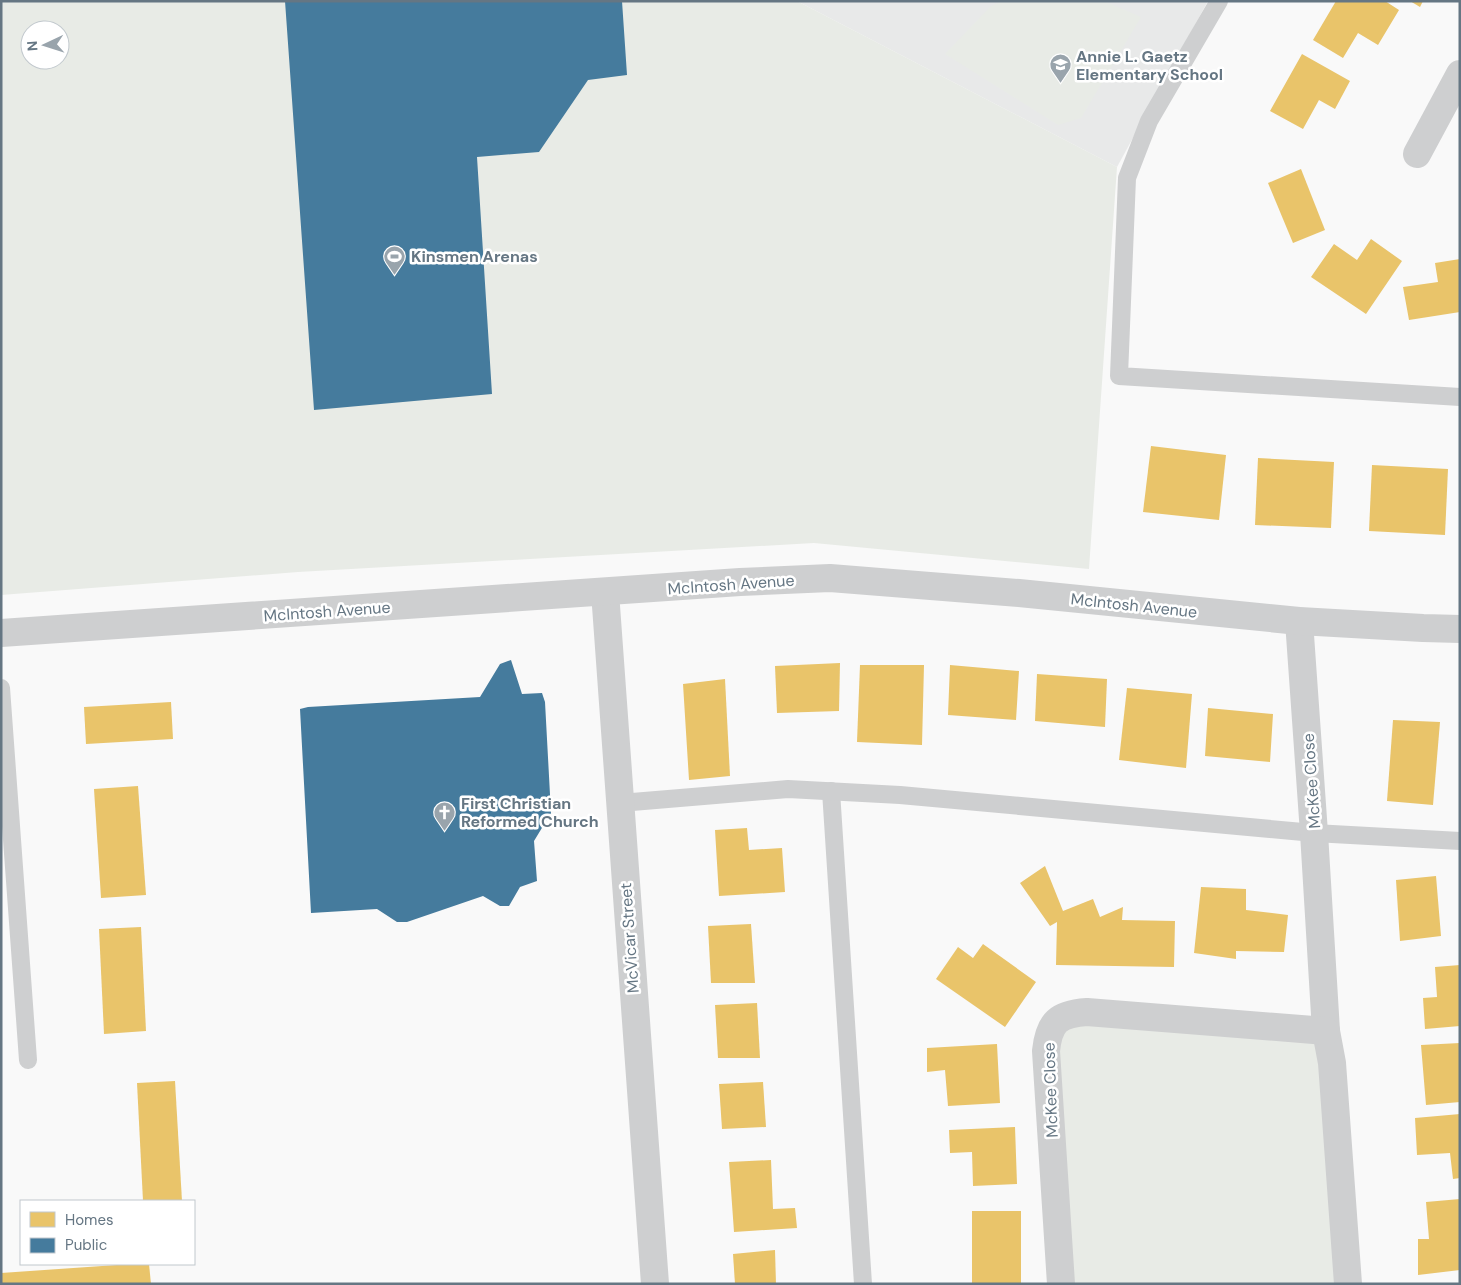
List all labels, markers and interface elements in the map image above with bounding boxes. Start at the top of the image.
north arrow [20,20,70,70]
text: N [23,40,41,52]
place label: Annie L. Gaetz Elementary School [1076,46,1223,85]
school or university icon: Annie L. Gaetz Elementary School [1048,53,1072,84]
sports icon: Kinsmen Arenas [383,244,407,275]
place label: Kinsmen Arenas [411,246,538,267]
street label: McIntosh Avenue [667,570,795,599]
street label: McIntosh Avenue [1070,588,1198,623]
street label: McIntosh Avenue [263,597,391,626]
street label: McKee Close [1298,733,1325,829]
place label: First Christian Reformed Church [461,793,599,832]
church icon: First Christian Reformed Church [433,800,457,831]
street label: McVicar Street [615,882,644,994]
street label: McKee Close [1038,1042,1063,1138]
legend [20,1200,195,1265]
text: Homes [65,1210,114,1230]
text: Public [65,1235,107,1255]

